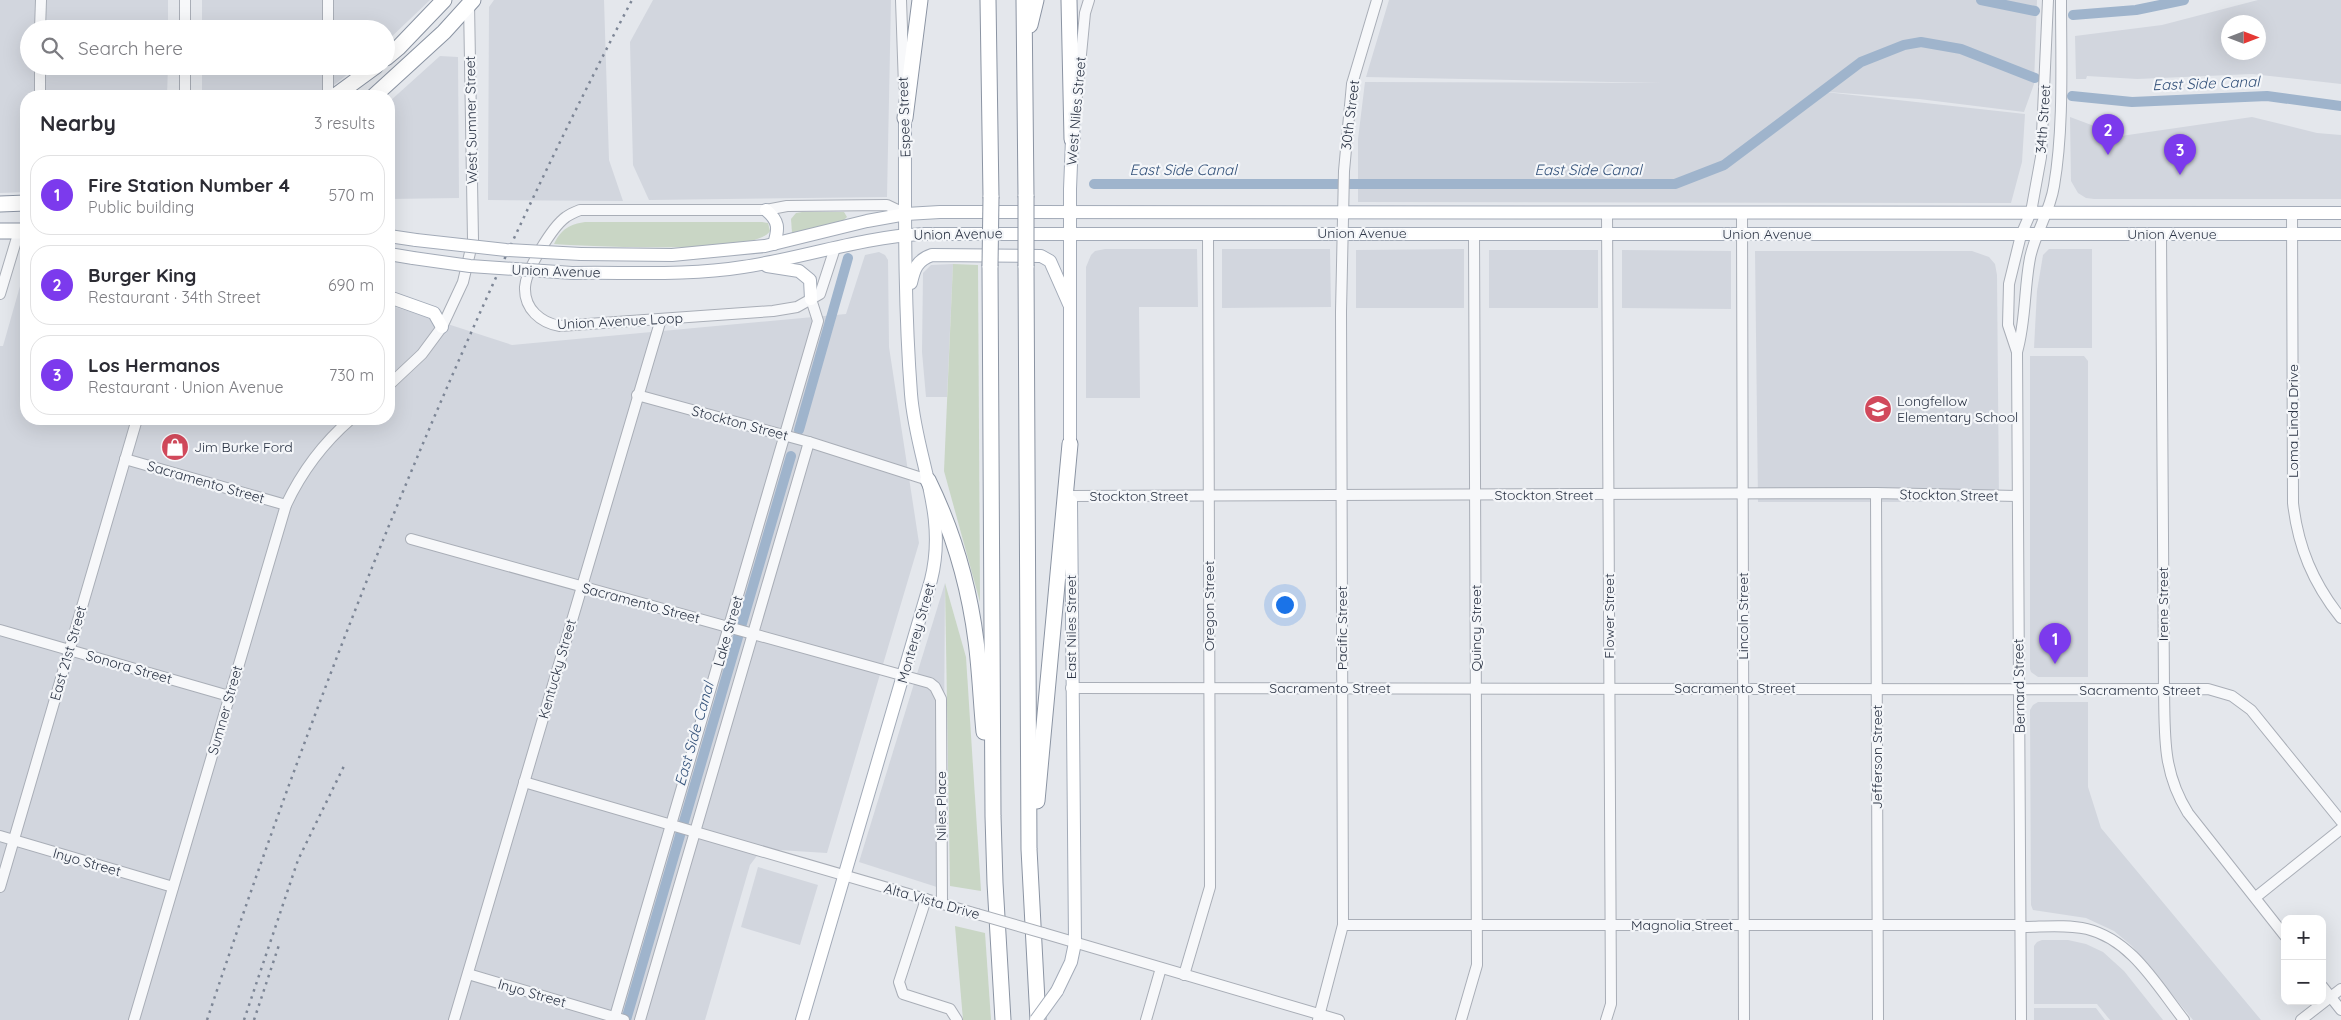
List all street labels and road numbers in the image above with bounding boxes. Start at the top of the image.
street label: West Sumner Street [461,55,481,184]
street label: West Niles Street [1062,56,1090,166]
street label: Espee Street [894,76,914,158]
street label: 30th Street [1337,79,1363,151]
street label: 34th Street [2032,83,2054,154]
street label: Union Avenue [913,224,1003,244]
street label: Union Avenue [1317,224,1407,242]
street label: Union Avenue [1722,225,1812,243]
street label: Union Avenue [2127,225,2217,243]
street label: Union Avenue [511,260,601,282]
street label: Union Avenue Loop [557,309,683,333]
street label: Loma Linda Drive [2284,364,2302,478]
street label: Stockton Street [690,401,790,445]
street label: Sacramento Street [145,457,267,507]
street label: Stockton Street [1899,485,1999,505]
street label: Stockton Street [1494,486,1594,504]
street label: Stockton Street [1089,487,1189,505]
street label: Oregon Street [1200,560,1218,651]
street label: Irene Street [2154,566,2172,641]
street label: Lincoln Street [1734,572,1752,660]
street label: Flower Street [1600,573,1618,659]
street label: East Niles Street [1062,575,1080,679]
street label: Sacramento Street [580,579,702,627]
street label: Monterey Street [893,580,939,685]
street label: Quincy Street [1467,584,1485,672]
street label: Pacific Street [1333,586,1351,670]
street label: Lake Street [709,593,747,669]
street label: East 21st Street [46,603,90,703]
street label: Kentucky Street [534,617,580,721]
street label: Bernard Street [2009,638,2029,733]
street label: Sonora Street [84,646,174,688]
street label: Sumner Street [204,663,246,757]
street label: Sacramento Street [1269,679,1391,697]
street label: Sacramento Street [1674,679,1796,697]
street label: Sacramento Street [2079,681,2201,699]
street label: Jefferson Street [1868,705,1886,809]
street label: Niles Place [932,771,950,841]
street label: Inyo Street [51,844,123,880]
street label: Alta Vista Drive [882,879,982,923]
street label: Magnolia Street [1631,916,1733,934]
street label: Inyo Street [496,975,568,1011]

